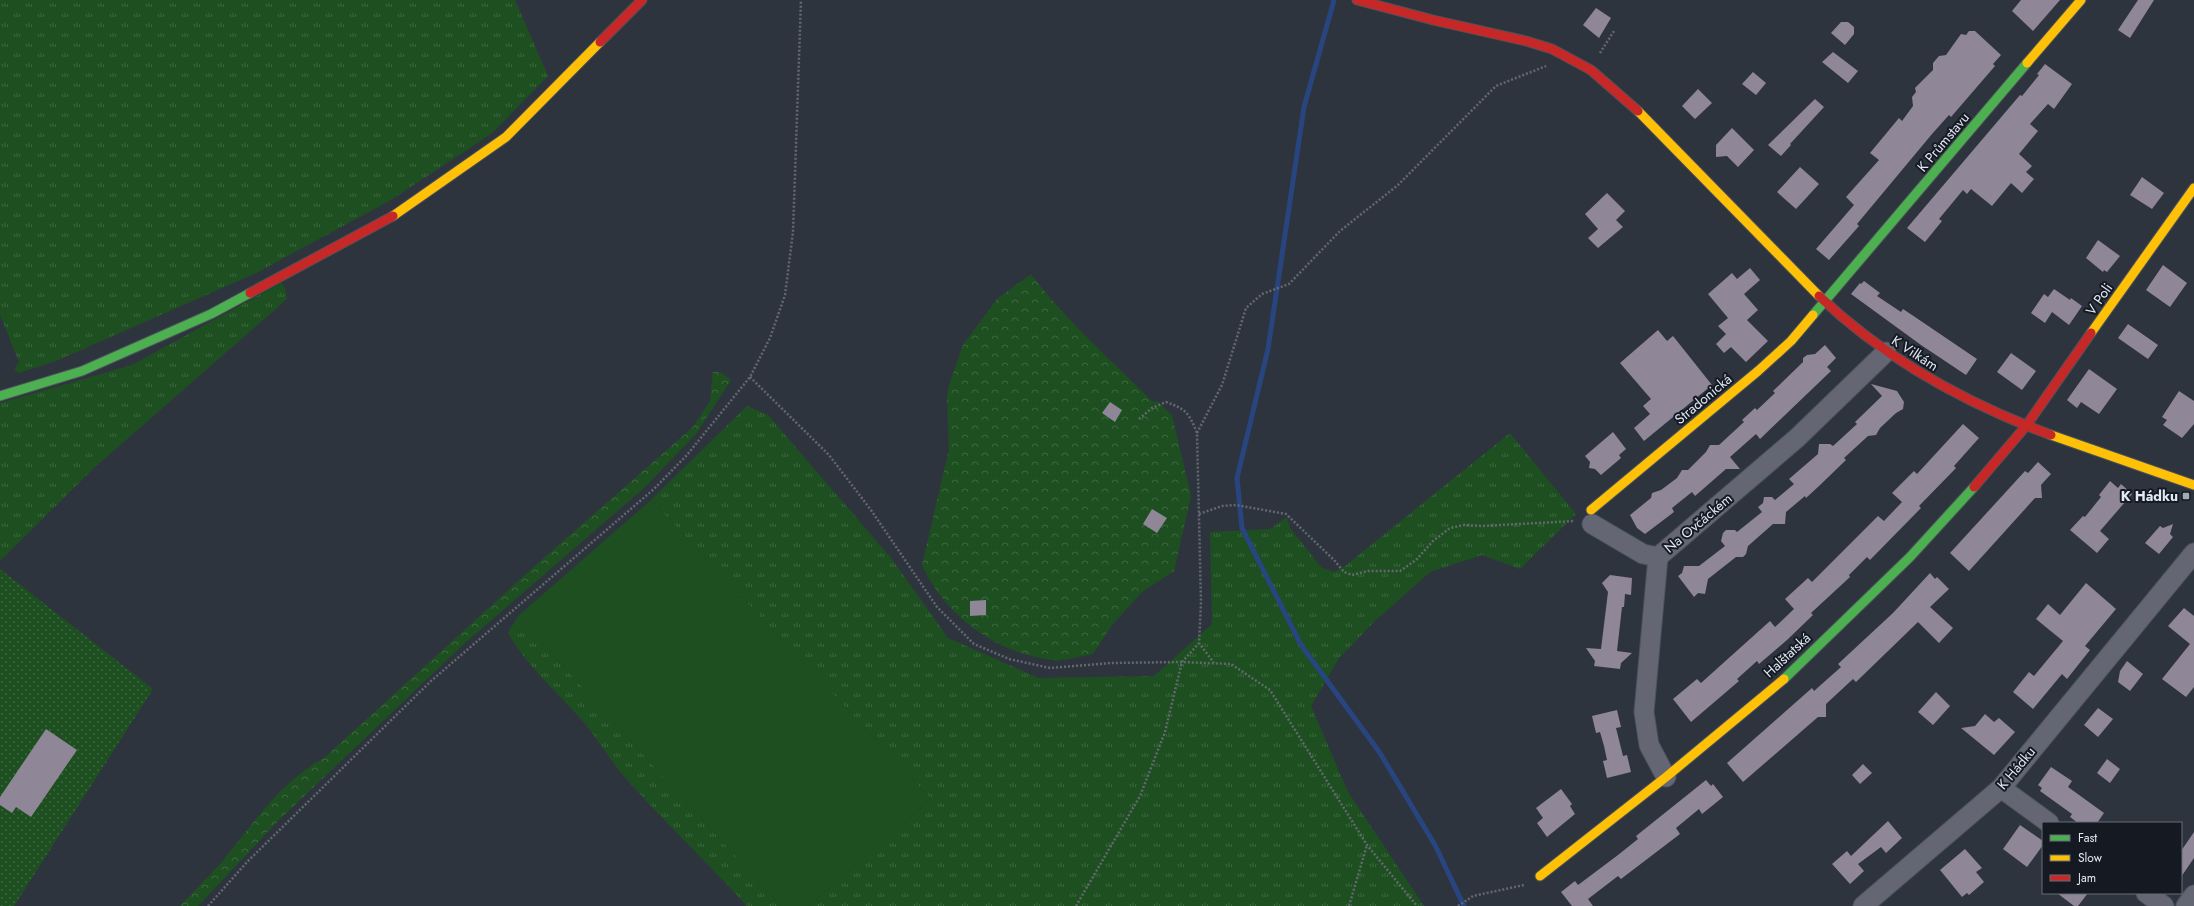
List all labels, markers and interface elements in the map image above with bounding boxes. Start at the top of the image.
street label: K Průmstavu [1912,108,1974,176]
street label: V Poli [2081,279,2117,319]
street label: K Vilkám [1888,330,1942,376]
street label: Stradonická [1670,369,1736,429]
place label: K Hádku [2121,486,2178,506]
street label: Na Ovčáckém [1660,489,1736,557]
marker: K Hádku [2181,491,2191,501]
street label: Halštatská [1759,628,1815,682]
street label: K Hádku [1992,742,2040,794]
legend [2042,822,2182,894]
text: Fast [2078,829,2097,847]
text: Slow [2078,849,2103,867]
text: Jam [2076,869,2096,887]

